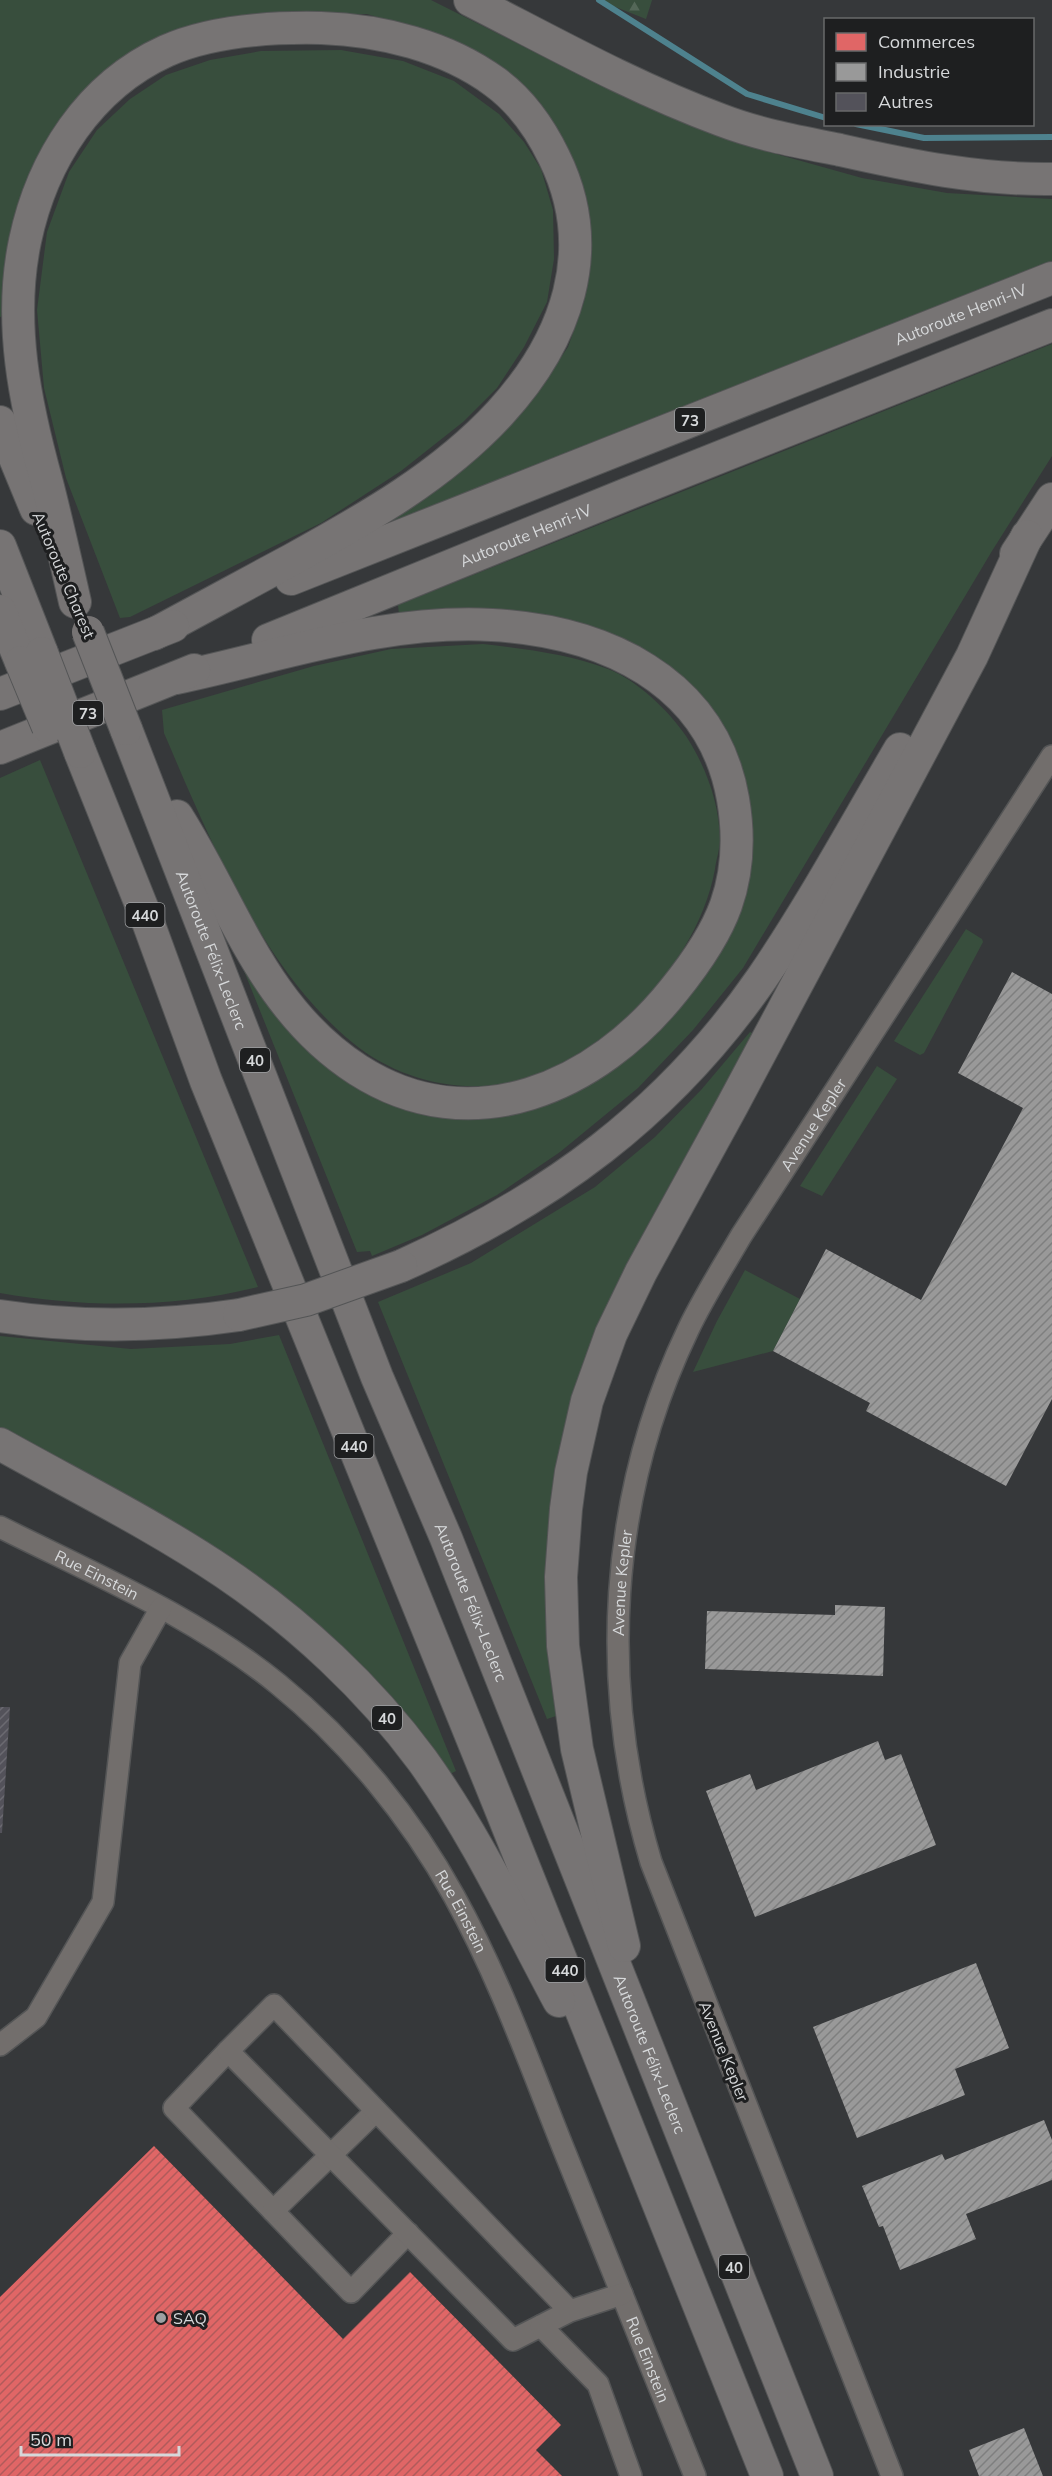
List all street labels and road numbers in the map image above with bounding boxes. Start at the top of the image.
street label: Autoroute Henri-IV [892,279,1030,349]
road number: 73 [675,408,705,432]
street label: Autoroute Henri-IV [457,499,595,571]
street label: Autoroute Charest [28,509,100,642]
road number: 73 [73,701,103,725]
street label: Autoroute Félix-Leclerc [172,867,252,1033]
road number: 440 [126,903,164,927]
road number: 40 [240,1048,270,1072]
street label: Avenue Kepler [776,1074,851,1175]
road number: 440 [334,1434,374,1458]
street label: Autoroute Félix-Leclerc [431,1519,512,1685]
street label: Avenue Kepler [608,1528,636,1636]
street label: Rue Einstein [52,1545,142,1604]
road number: 40 [372,1706,402,1730]
street label: Rue Einstein [431,1866,491,1956]
road number: 440 [546,1958,584,1982]
street label: Autoroute Félix-Leclerc [610,1971,691,2137]
street label: Avenue Kepler [695,1998,753,2104]
road number: 40 [719,2255,749,2279]
street label: Rue Einstein [622,2314,674,2405]

